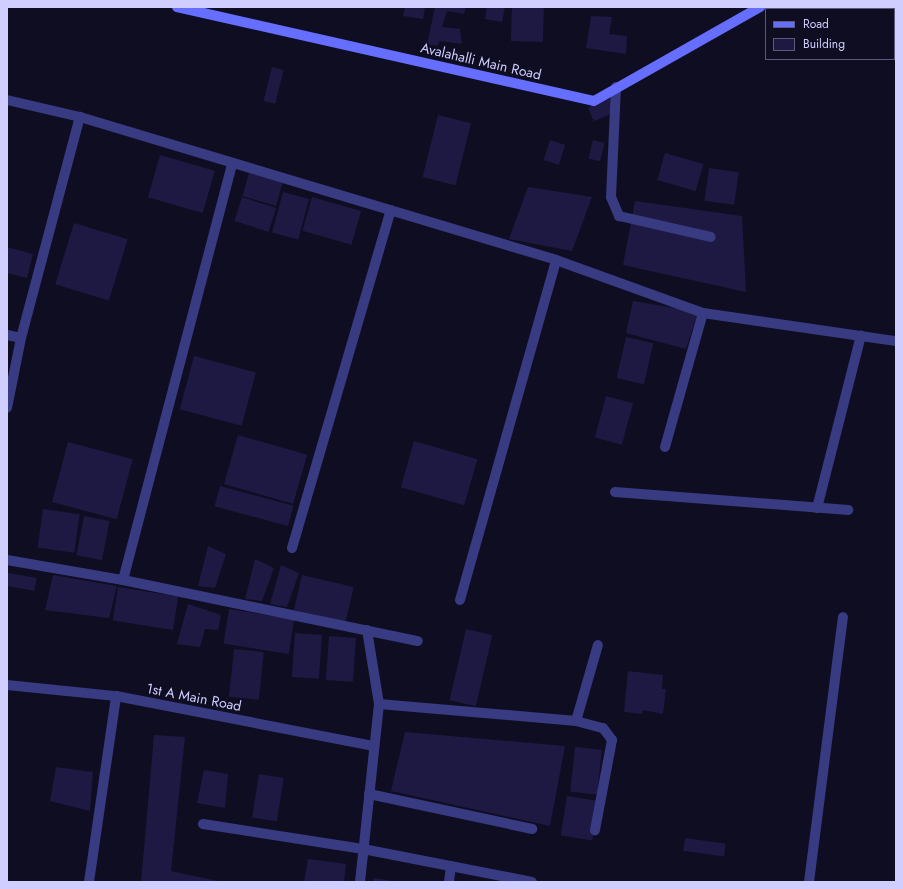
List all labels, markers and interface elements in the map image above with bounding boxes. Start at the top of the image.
legend [765,8,895,60]
text: Road [803,15,829,33]
text: Building [803,35,845,53]
street label: Avalahalli Main Road [419,39,543,83]
street label: 1st A Main Road [145,680,243,714]

